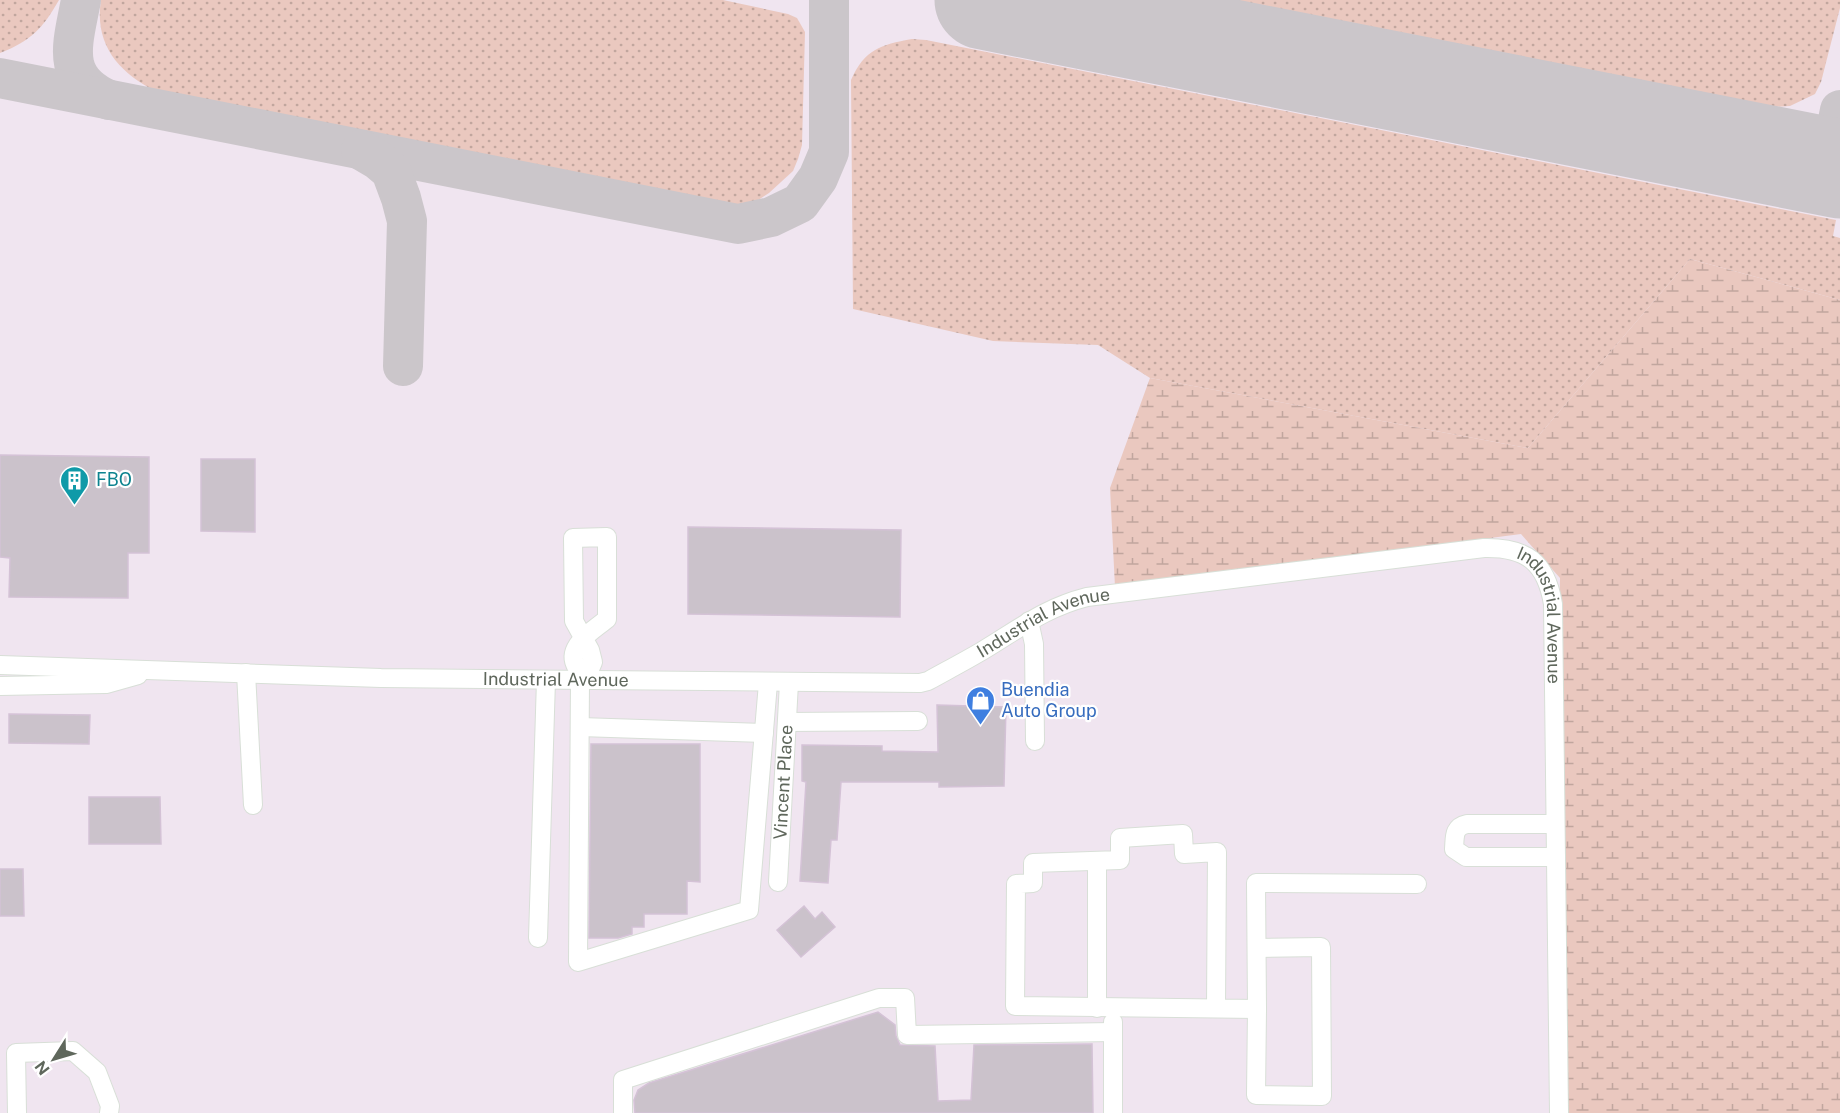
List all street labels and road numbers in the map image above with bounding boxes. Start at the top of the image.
street label: Industrial Avenue [1514,542,1565,684]
street label: Industrial Avenue [973,583,1111,662]
street label: Industrial Avenue [483,668,629,690]
street label: Vincent Place [769,724,797,840]

